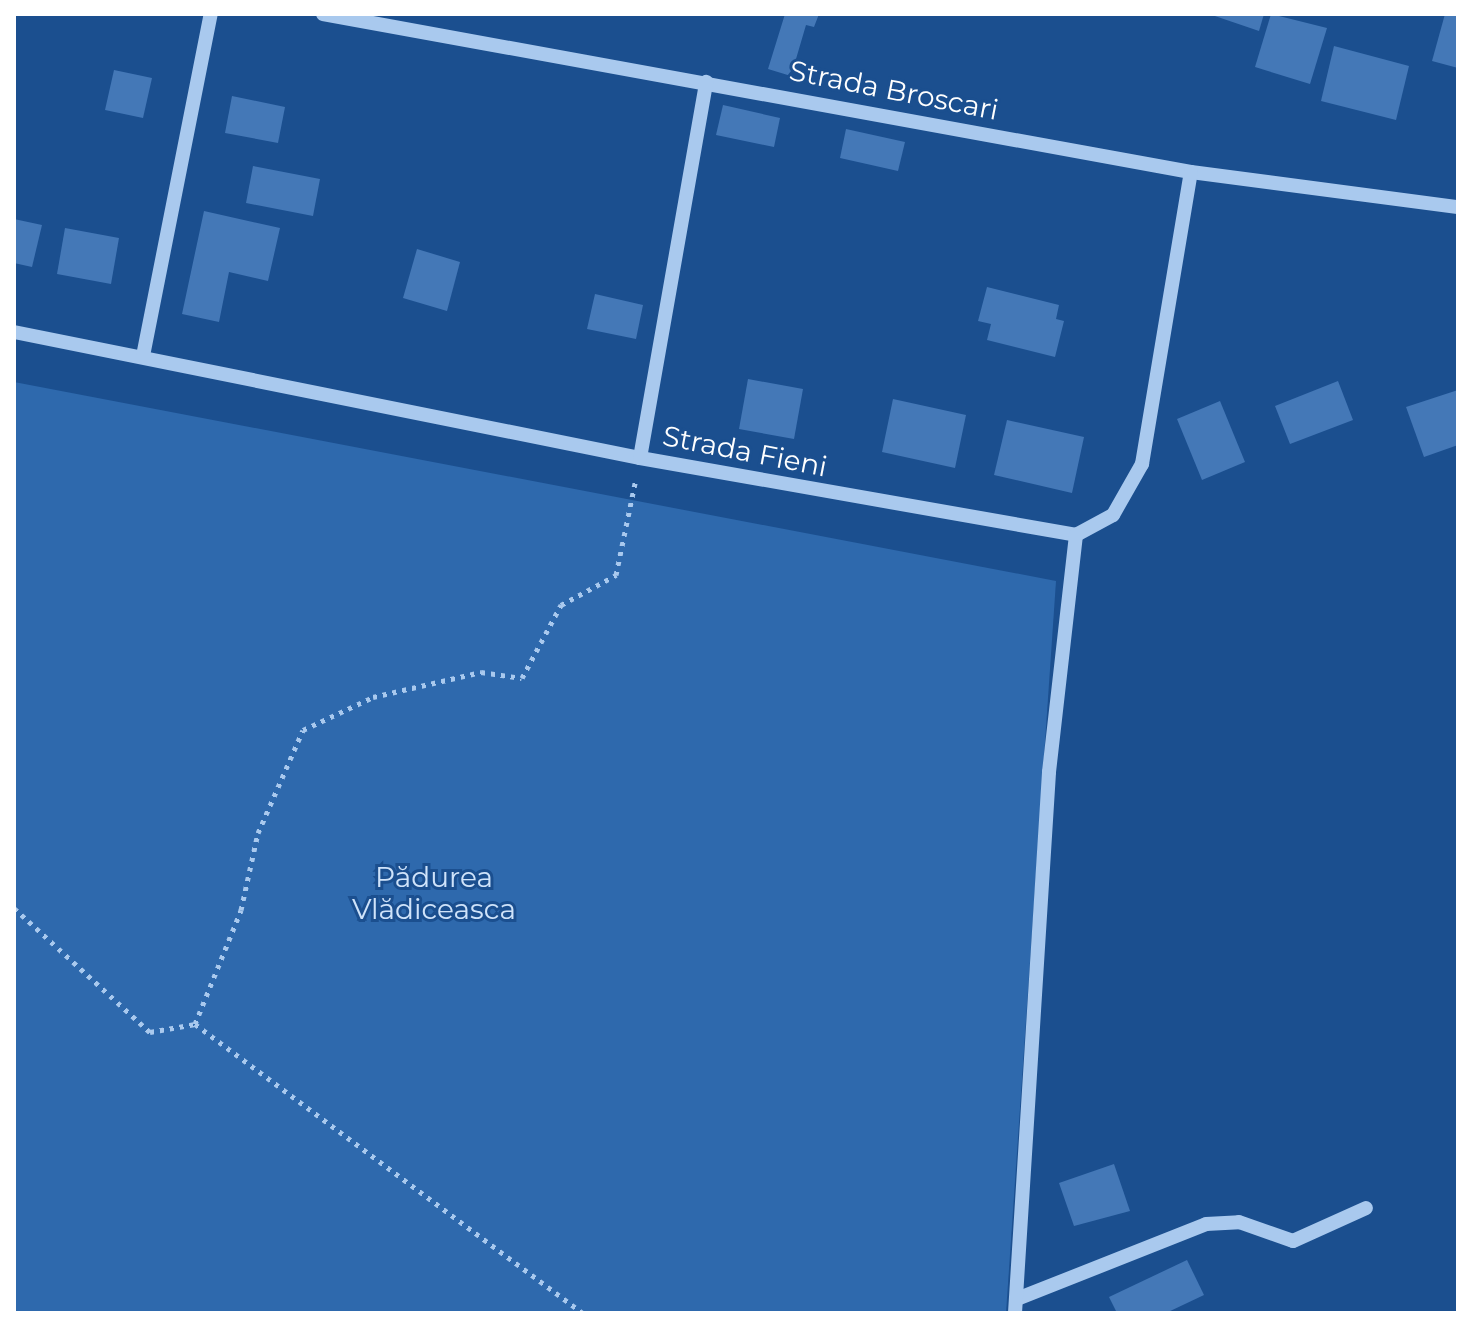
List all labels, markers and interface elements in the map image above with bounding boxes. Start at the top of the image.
street label: Strada Broscari [787,53,1001,127]
street label: Strada Fieni [660,419,830,483]
park label: Pădurea Vlădiceasca [352,860,516,926]

